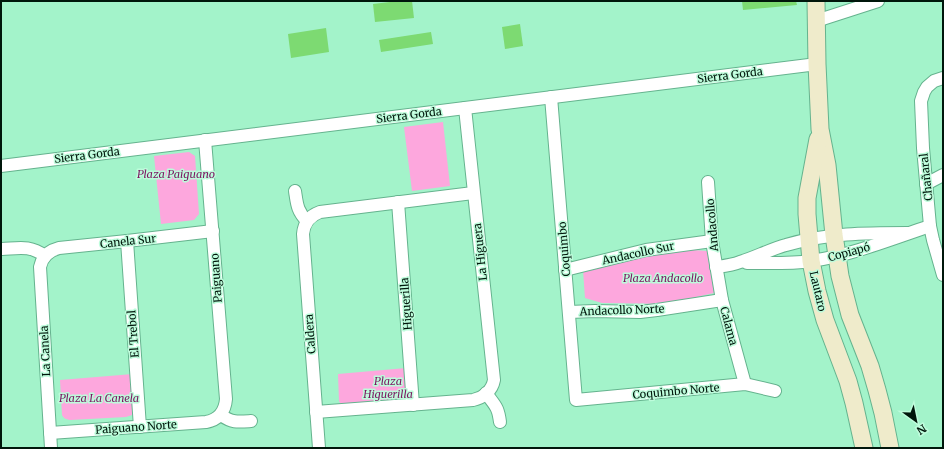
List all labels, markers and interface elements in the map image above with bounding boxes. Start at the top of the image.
street label: Sierra Gorda [696,64,764,86]
street label: Sierra Gorda [375,104,443,126]
street label: Sierra Gorda [53,144,121,166]
street label: Chañaral [916,152,935,201]
park label: Plaza Paiguano [137,167,215,181]
street label: Andacollo [703,198,721,253]
street label: Coquimbo [555,221,573,277]
street label: La Higuera [470,222,490,282]
street label: Canela Sur [99,231,157,251]
street label: Andacollo Sur [600,239,675,268]
street label: Copiapó [826,240,872,264]
street label: Paiguano [207,252,225,303]
street label: Lautaro [807,269,830,313]
park label: Plaza Andacollo [623,271,703,285]
street label: Higuerilla [397,277,415,331]
street label: Andacollo Norte [578,302,665,319]
street label: Calama [717,305,741,347]
street label: El Trebol [124,309,142,358]
street label: Caldera [302,314,318,354]
street label: La Canela [37,325,53,377]
park label: Plaza Higuerilla [362,374,413,401]
street label: Coquimbo Norte [632,380,720,402]
park label: Plaza La Canela [59,391,139,405]
north arrow [896,401,936,441]
street label: Paiguano Norte [95,417,177,437]
text: N [914,421,929,438]

